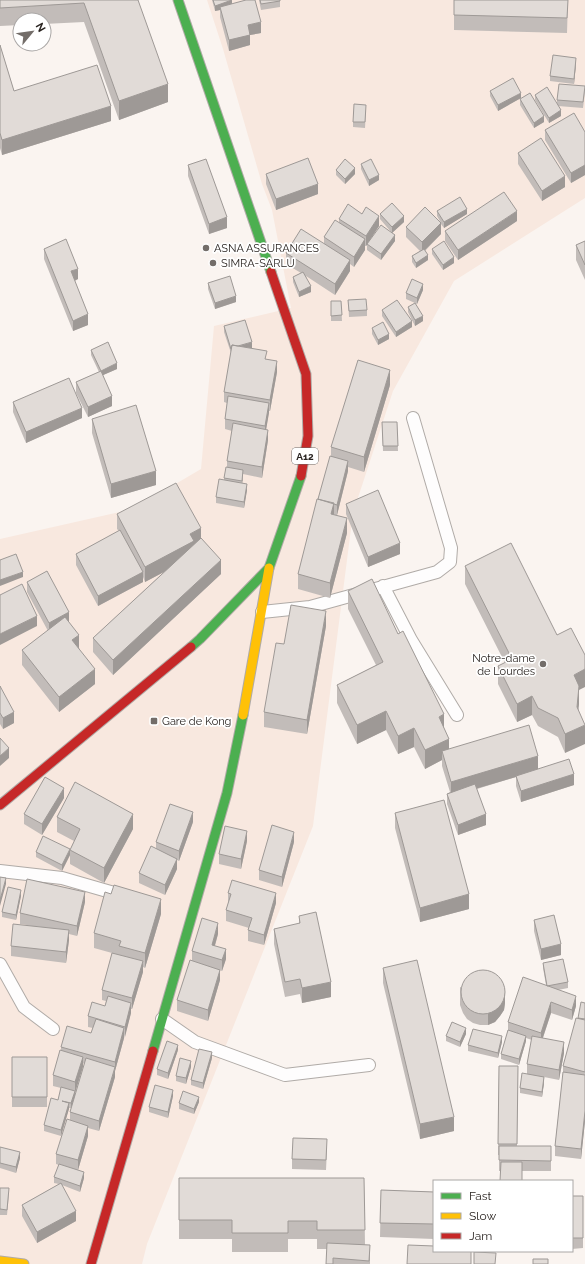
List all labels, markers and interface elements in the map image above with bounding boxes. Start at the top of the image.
north arrow [12,12,52,52]
text: N [33,21,48,34]
place label: ASNA ASSURANCES [214,242,319,255]
marker: ASNA ASSURANCES [201,243,211,253]
place label: SIMRA-SARLU [221,257,295,270]
marker: SIMRA-SARLU [208,258,218,268]
road number: A12 [292,448,318,464]
place label: Notre-dame de Lourdes [472,652,536,678]
marker: Notre-dame de Lourdes [538,659,548,669]
place label: Gare de Kong [162,715,231,728]
marker: Gare de Kong [149,716,159,726]
legend [433,1180,573,1252]
text: Fast [469,1189,492,1203]
text: Slow [469,1209,496,1223]
text: Jam [469,1229,492,1243]

